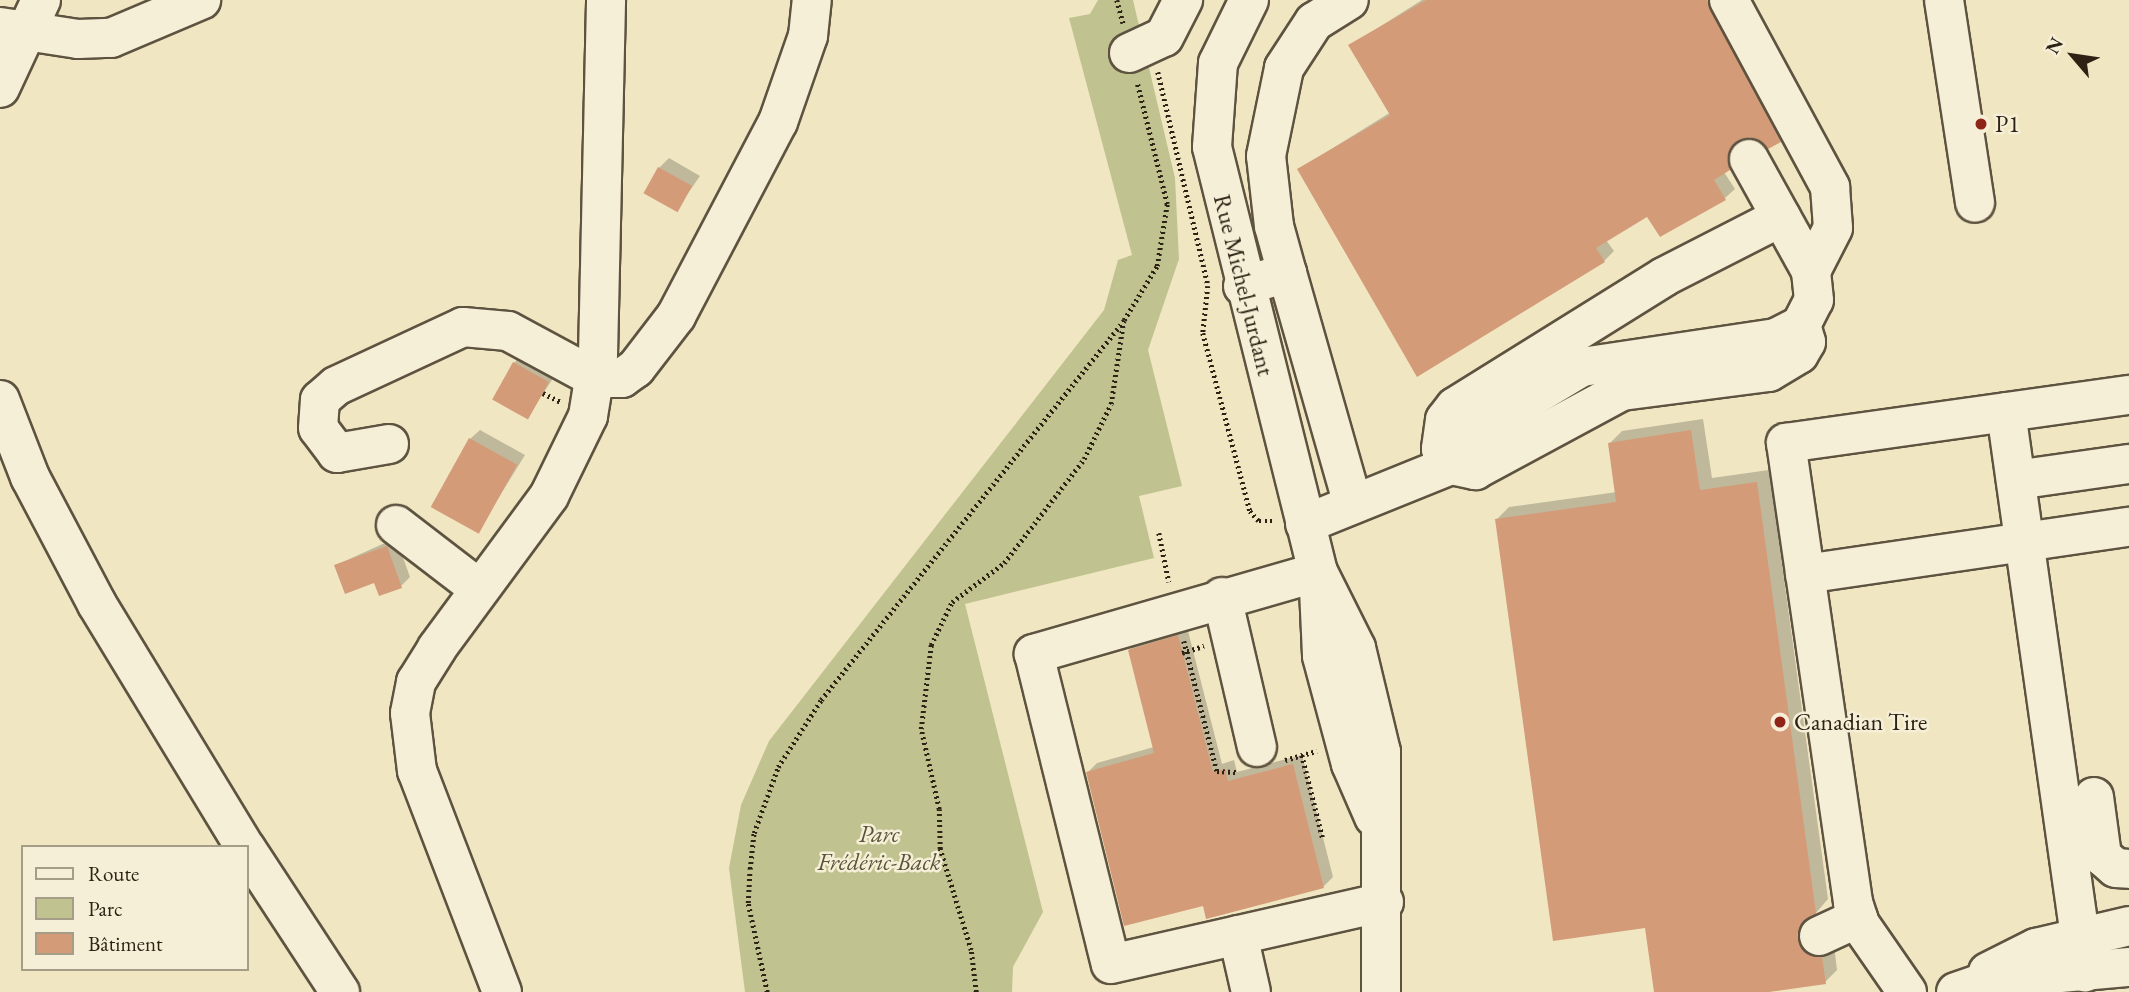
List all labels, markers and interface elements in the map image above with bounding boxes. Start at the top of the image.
north arrow [2038,21,2108,91]
text: N [2040,33,2069,58]
place label: P1 [1995,110,2020,138]
marker: P1 [1973,116,1989,132]
street label: Rue Michel-Jurdant [1208,191,1280,379]
place label: Canadian Tire [1794,708,1927,736]
marker: Canadian Tire [1772,714,1788,730]
park label: Parc Frédéric-Back [817,820,941,876]
legend [21,845,248,971]
text: Route [88,860,139,887]
text: Parc [88,895,122,922]
text: Bâtiment [88,930,163,957]

